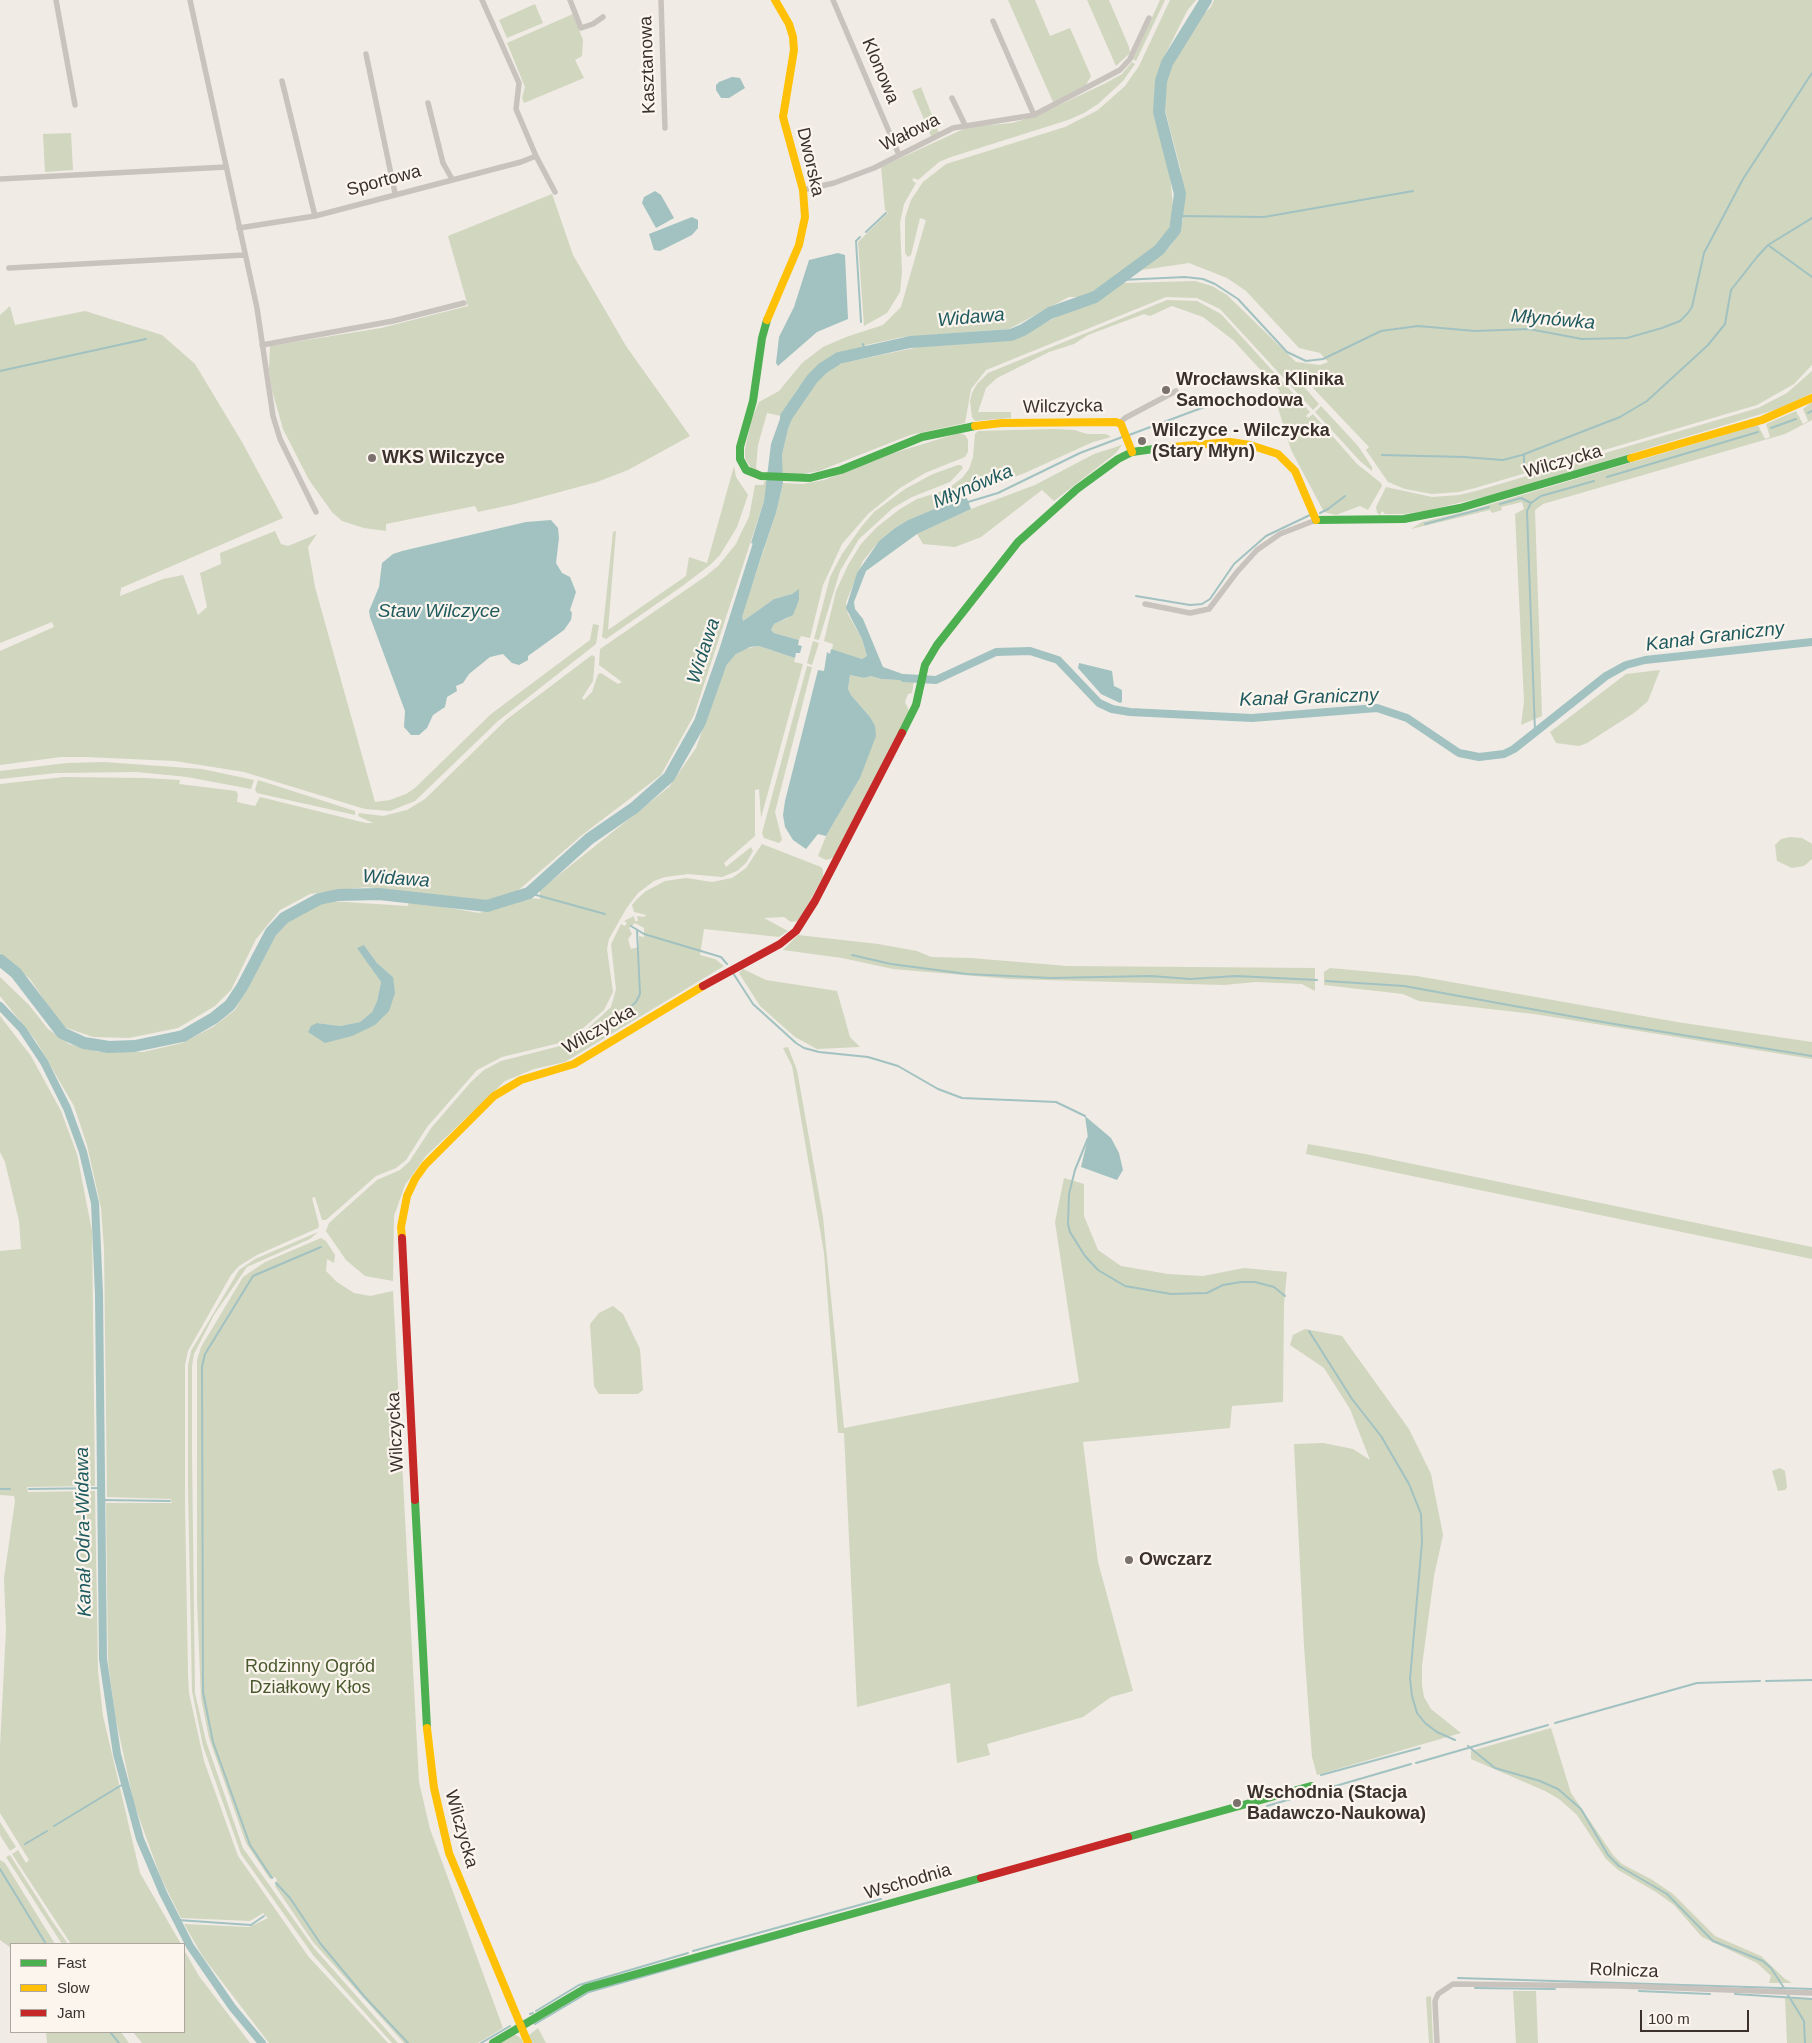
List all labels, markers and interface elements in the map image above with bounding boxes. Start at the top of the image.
street label: Kasztanowa [635,16,661,114]
street label: Klonowa [857,35,903,107]
street label: Wałowa [877,109,943,157]
street label: Dworska [792,125,828,199]
street label: Sportowa [344,161,424,201]
water label: Widawa [936,304,1006,332]
water label: Młynówka [1510,305,1596,335]
place label: Wrocławska Klinika Samochodowa [1176,369,1344,412]
marker: Wrocławska Klinika Samochodowa [1160,384,1172,396]
street label: Wilczycka [1023,396,1103,418]
place label: Wilczyce - Wilczycka (Stary Młyn) [1152,420,1330,462]
marker: Wilczyce - Wilczycka (Stary Młyn) [1136,435,1148,447]
street label: Wilczycka [1522,441,1604,483]
place label: WKS Wilczyce [382,447,505,469]
marker: WKS Wilczyce [366,452,378,464]
water label: Młynówka [930,460,1016,514]
water label: Staw Wilczyce [378,601,500,623]
water label: Widawa [683,615,725,687]
water label: Kanał Graniczny [1644,617,1786,657]
water label: Kanał Graniczny [1239,684,1379,712]
water label: Widawa [362,865,430,893]
street label: Wilczycka [559,1001,639,1059]
street label: Wilczycka [383,1391,409,1473]
water label: Kanał Odra-Widawa [71,1447,97,1617]
place label: Owczarz [1139,1549,1212,1571]
marker: Owczarz [1123,1554,1135,1566]
park label: Rodzinny Ogród Działkowy Kłos [245,1656,375,1698]
place label: Wschodnia (Stacja Badawczo-Naukowa) [1247,1782,1426,1825]
street label: Wilczycka [440,1788,482,1870]
marker: Wschodnia (Stacja Badawczo-Naukowa) [1231,1797,1243,1809]
street label: Wschodnia [862,1859,954,1905]
legend [10,1943,185,2033]
text: Fast [57,1954,86,1971]
street label: Rolnicza [1589,1959,1659,1983]
text: Slow [57,1979,90,1996]
scale bar [1642,2000,1751,2032]
text: Jam [57,2004,85,2021]
text: 100 m [1648,2010,1690,2027]

